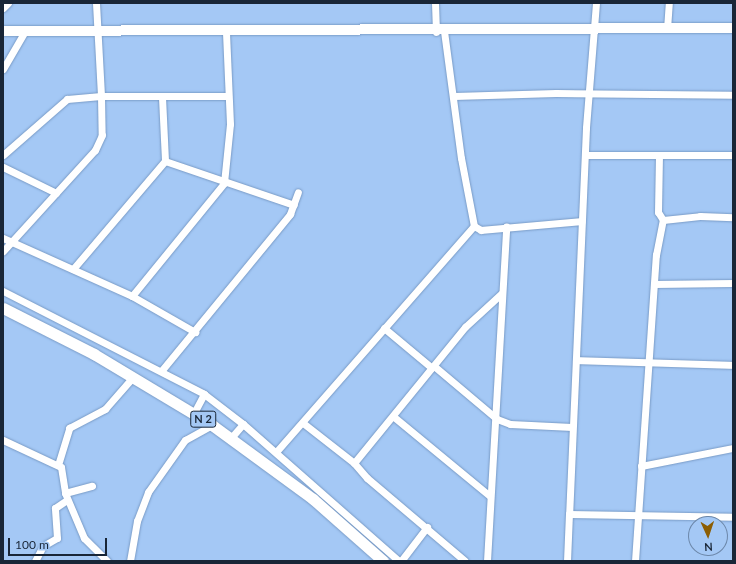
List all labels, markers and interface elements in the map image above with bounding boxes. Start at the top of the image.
road number: N 2 [190,410,216,428]
north arrow [688,516,728,556]
scale bar [10,530,109,556]
text: 100 m [15,537,49,552]
text: N [704,541,713,554]

